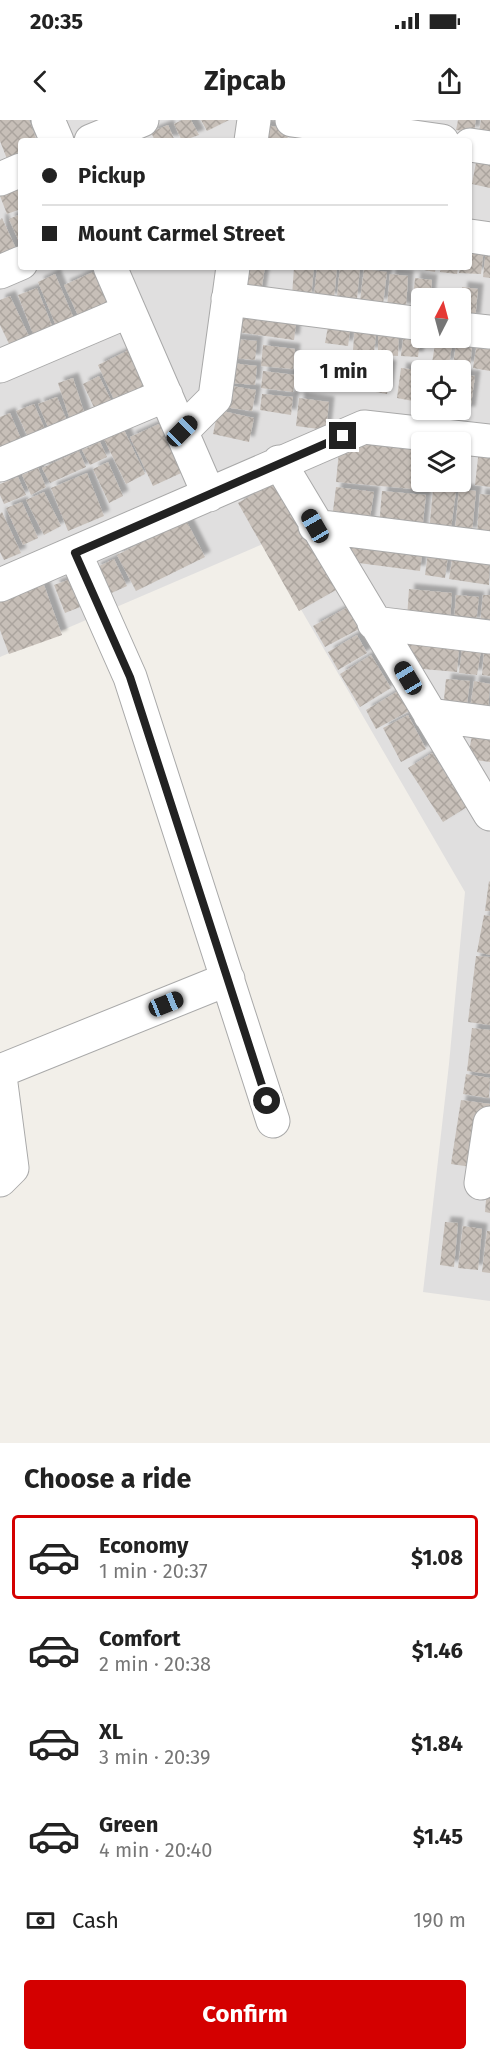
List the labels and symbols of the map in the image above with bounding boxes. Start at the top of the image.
north arrow [411,288,471,348]
callout: 1 min [294,349,392,391]
car [163,412,201,450]
route end [329,422,356,449]
car [298,506,332,546]
car [391,658,425,698]
car [146,989,186,1019]
route start [253,1087,280,1114]

